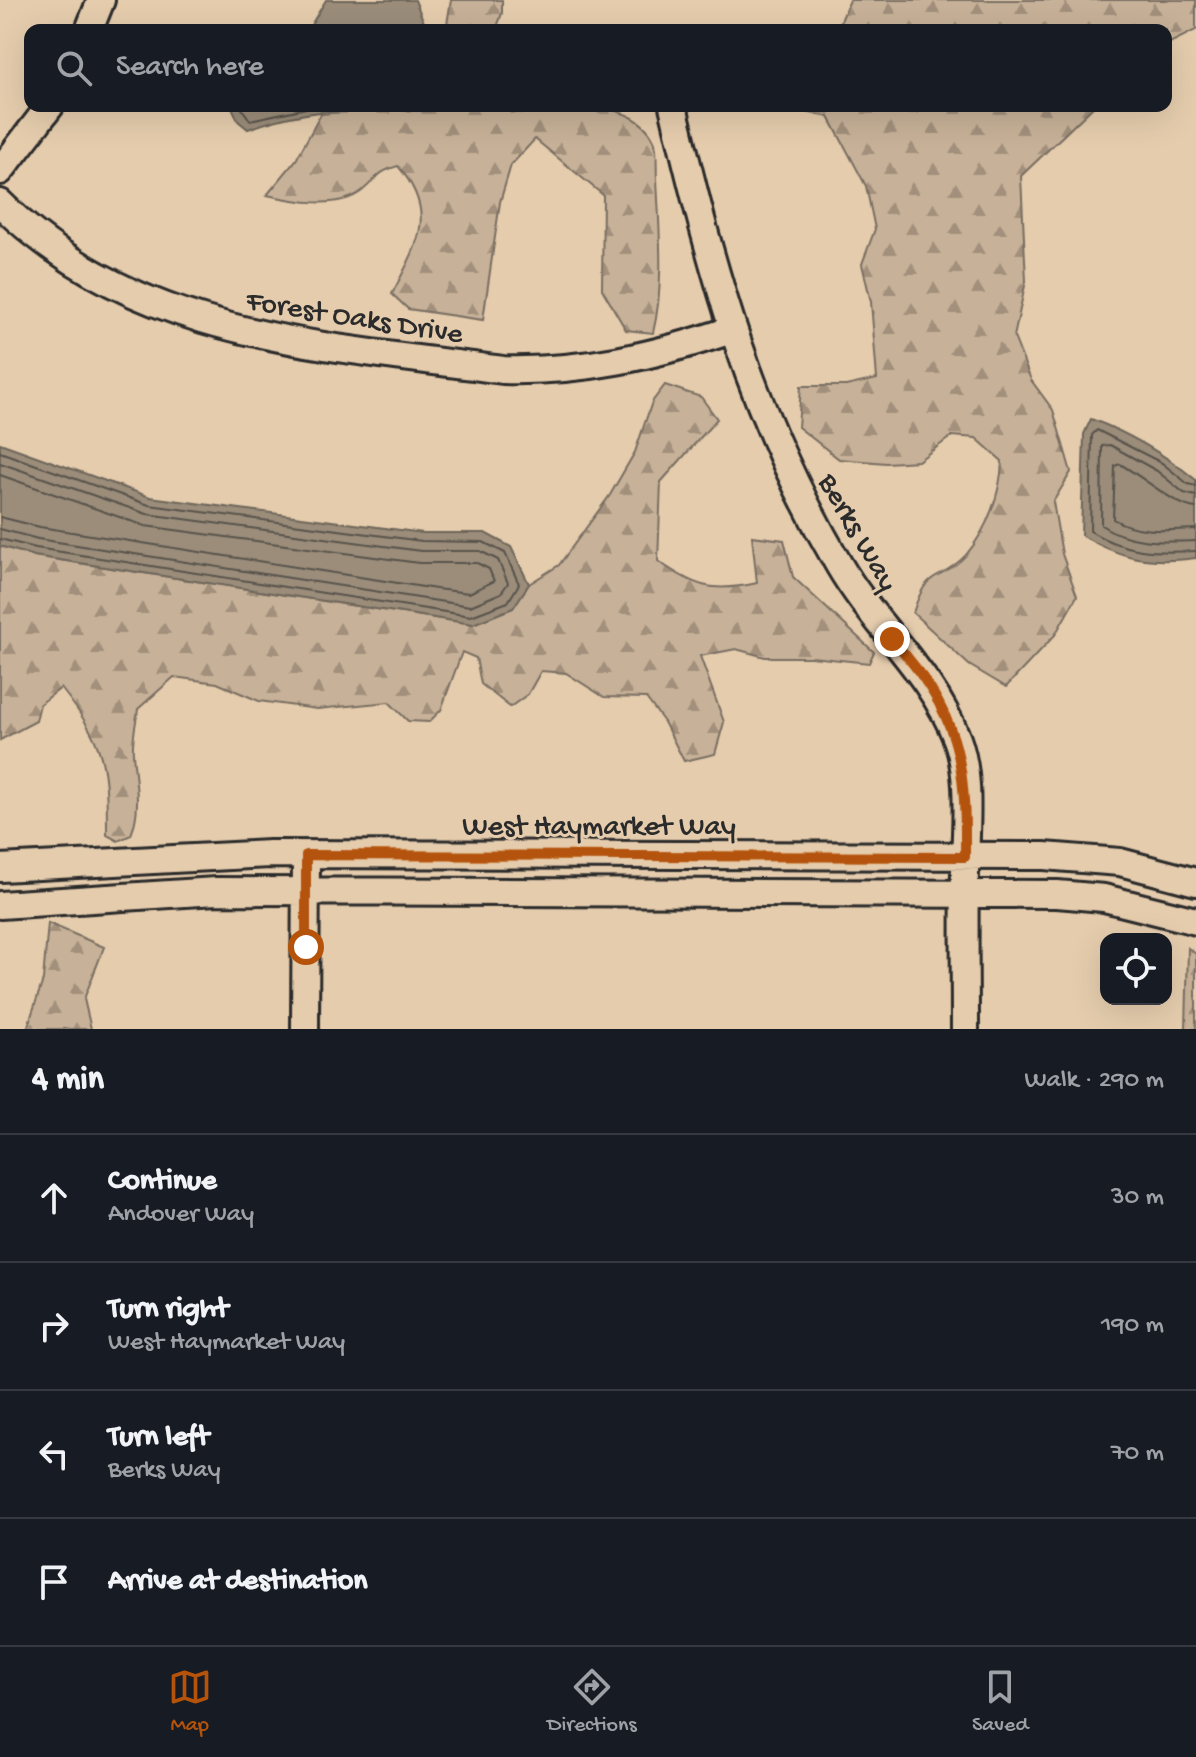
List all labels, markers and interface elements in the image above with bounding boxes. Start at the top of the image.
search box [24,24,1172,112]
icon: search [52,46,96,90]
text: Search here [116,51,264,86]
street label: Forest Oaks Drive [242,285,466,354]
street label: Berks Way [808,467,904,598]
route end [874,621,910,657]
street label: West Haymarket Way [462,811,736,846]
route start [288,929,324,965]
map controls [1100,933,1172,1005]
button: locate [1100,933,1172,1005]
text: 4 min [32,1061,104,1101]
text: Walk · 290 m [1025,1066,1164,1097]
text: Continue [108,1165,217,1200]
icon: ahead [32,1176,76,1220]
text: 30 m [1111,1183,1164,1214]
text: Andover Way [108,1200,254,1231]
text: Turn right [108,1293,228,1328]
icon: right [32,1304,76,1348]
text: 190 m [1101,1311,1164,1342]
text: West Haymarket Way [108,1328,345,1359]
text: Turn left [108,1421,209,1456]
icon: left [32,1432,76,1476]
text: 70 m [1111,1439,1164,1470]
text: Berks Way [108,1456,221,1487]
icon: arrive [32,1560,76,1604]
text: Arrive at destination [108,1565,368,1600]
tab: Map [168,1665,212,1739]
tab: Directions [547,1665,637,1739]
tab: Saved [972,1665,1028,1739]

